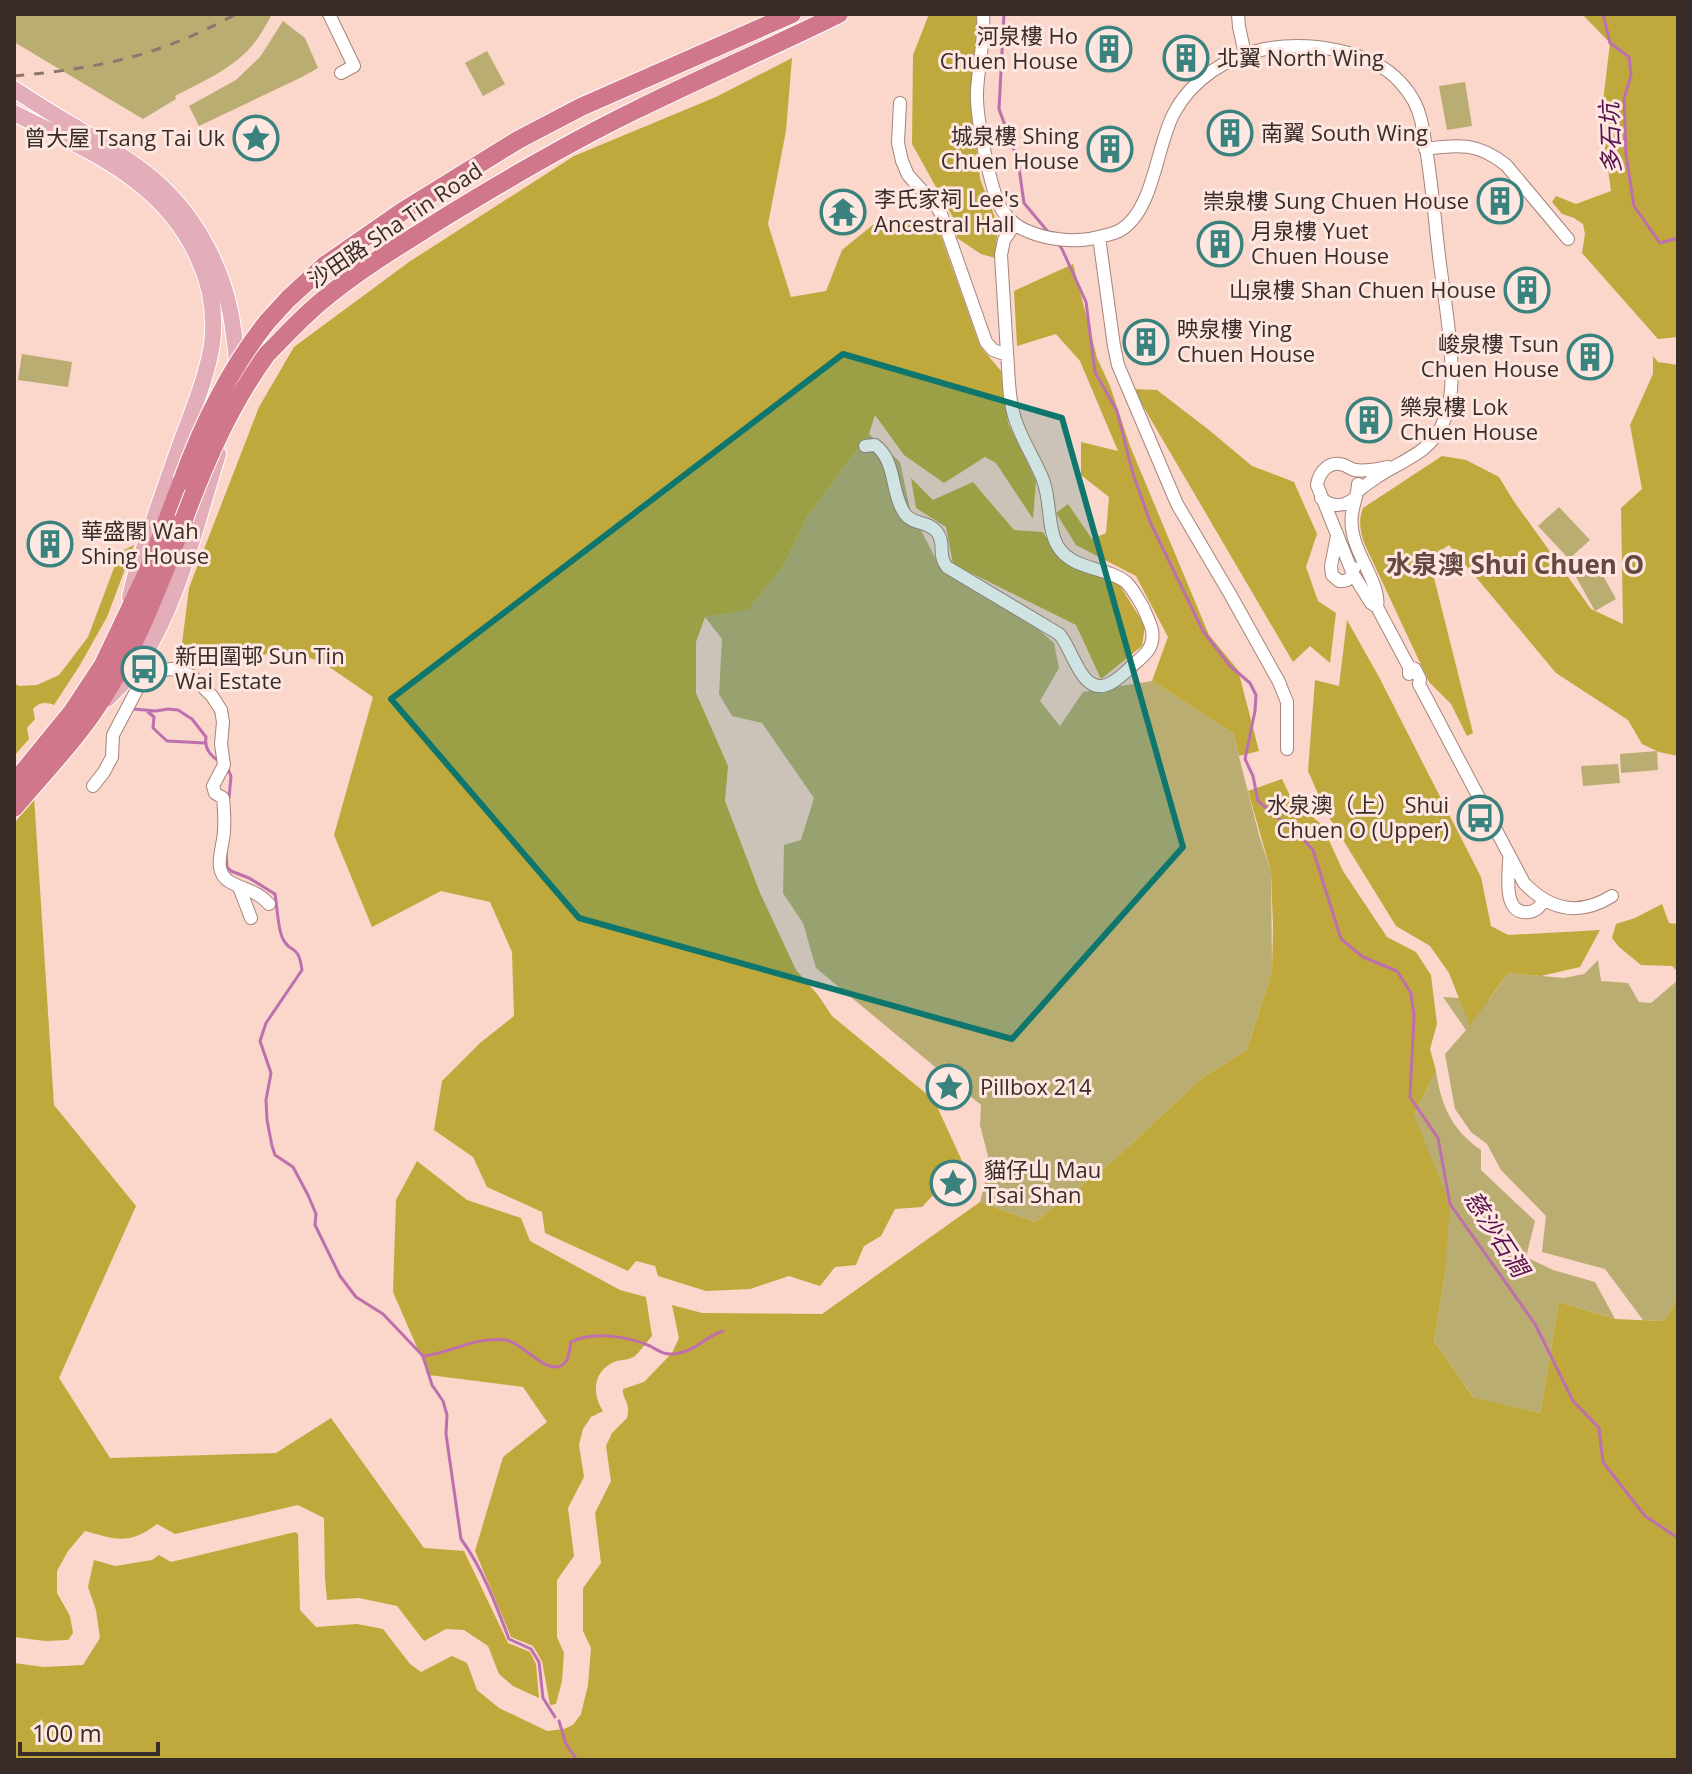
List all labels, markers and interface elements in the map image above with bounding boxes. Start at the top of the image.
place label: 河泉樓 Ho Chuen House [940,20,1078,75]
building icon: 河泉樓 Ho Chuen House [1085,25,1133,73]
building icon: 北翼 North Wing [1162,34,1210,82]
place label: 北翼 North Wing [1217,42,1384,72]
water label: 多石坑 [1592,99,1627,175]
building icon: 南翼 South Wing [1206,109,1254,157]
place icon: 曾大屋 Tsang Tai Uk [232,114,280,162]
place label: 南翼 South Wing [1261,117,1428,147]
place label: 城泉樓 Shing Chuen House [941,120,1079,175]
place label: 曾大屋 Tsang Tai Uk [24,122,225,152]
building icon: 城泉樓 Shing Chuen House [1086,125,1134,173]
street label: 沙田路 Sha Tin Road [301,155,488,294]
building icon: 崇泉樓 Sung Chuen House [1476,177,1524,225]
place label: 李氏家祠 Lee's Ancestral Hall [874,183,1019,238]
place label: 崇泉樓 Sung Chuen House [1202,185,1469,215]
temple icon: 李氏家祠 Lee's Ancestral Hall [819,188,867,236]
place label: 月泉樓 Yuet Chuen House [1251,215,1389,270]
building icon: 月泉樓 Yuet Chuen House [1196,220,1244,268]
building icon: 山泉樓 Shan Chuen House [1503,266,1551,314]
place label: 山泉樓 Shan Chuen House [1229,274,1496,304]
place label: 映泉樓 Ying Chuen House [1177,313,1315,368]
building icon: 映泉樓 Ying Chuen House [1122,318,1170,366]
place label: 峻泉樓 Tsun Chuen House [1421,328,1559,383]
building icon: 峻泉樓 Tsun Chuen House [1566,333,1614,381]
place label: 樂泉樓 Lok Chuen House [1400,391,1538,446]
building icon: 樂泉樓 Lok Chuen House [1345,396,1393,444]
place label: 華盛閣 Wah Shing House [81,515,209,570]
building icon: 華盛閣 Wah Shing House [26,520,74,568]
district label: 水泉澳 Shui Chuen O [1386,546,1644,582]
place label: 新田圍邨 Sun Tin Wai Estate [175,640,345,695]
bus stop icon: 新田圍邨 Sun Tin Wai Estate [120,645,168,693]
place label: 水泉澳（上） Shui Chuen O (Upper) [1267,789,1449,844]
bus stop icon: 水泉澳（上） Shui Chuen O (Upper) [1456,794,1504,842]
place icon: Pillbox 214 [925,1063,973,1111]
place label: Pillbox 214 [980,1071,1092,1101]
place label: 貓仔山 Mau Tsai Shan [984,1154,1101,1209]
place icon: 貓仔山 Mau Tsai Shan [929,1159,977,1207]
water label: 慈沙石澗 [1457,1184,1539,1285]
scale bar [20,1706,158,1756]
text: 100 m [32,1716,102,1749]

